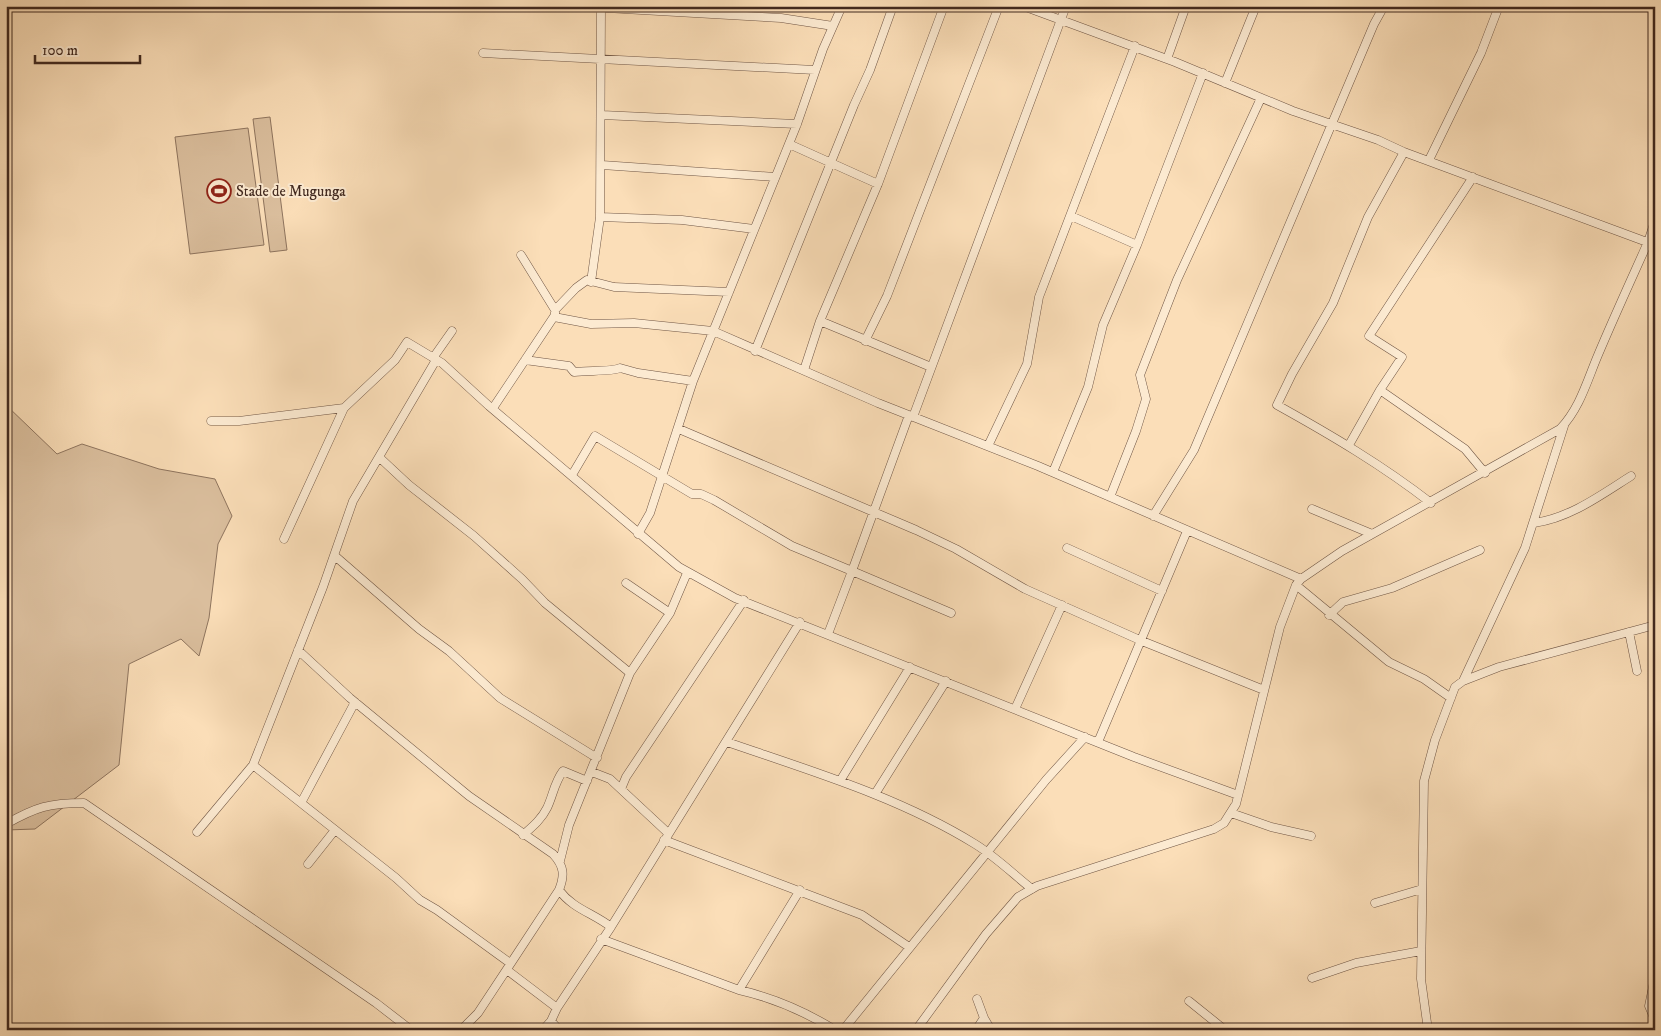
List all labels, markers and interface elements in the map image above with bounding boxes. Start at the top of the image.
scale bar [35,32,140,64]
text: 100 m [42,41,78,60]
sports icon: Stade de Mugunga [206,178,232,204]
place label: Stade de Mugunga [236,182,346,201]

